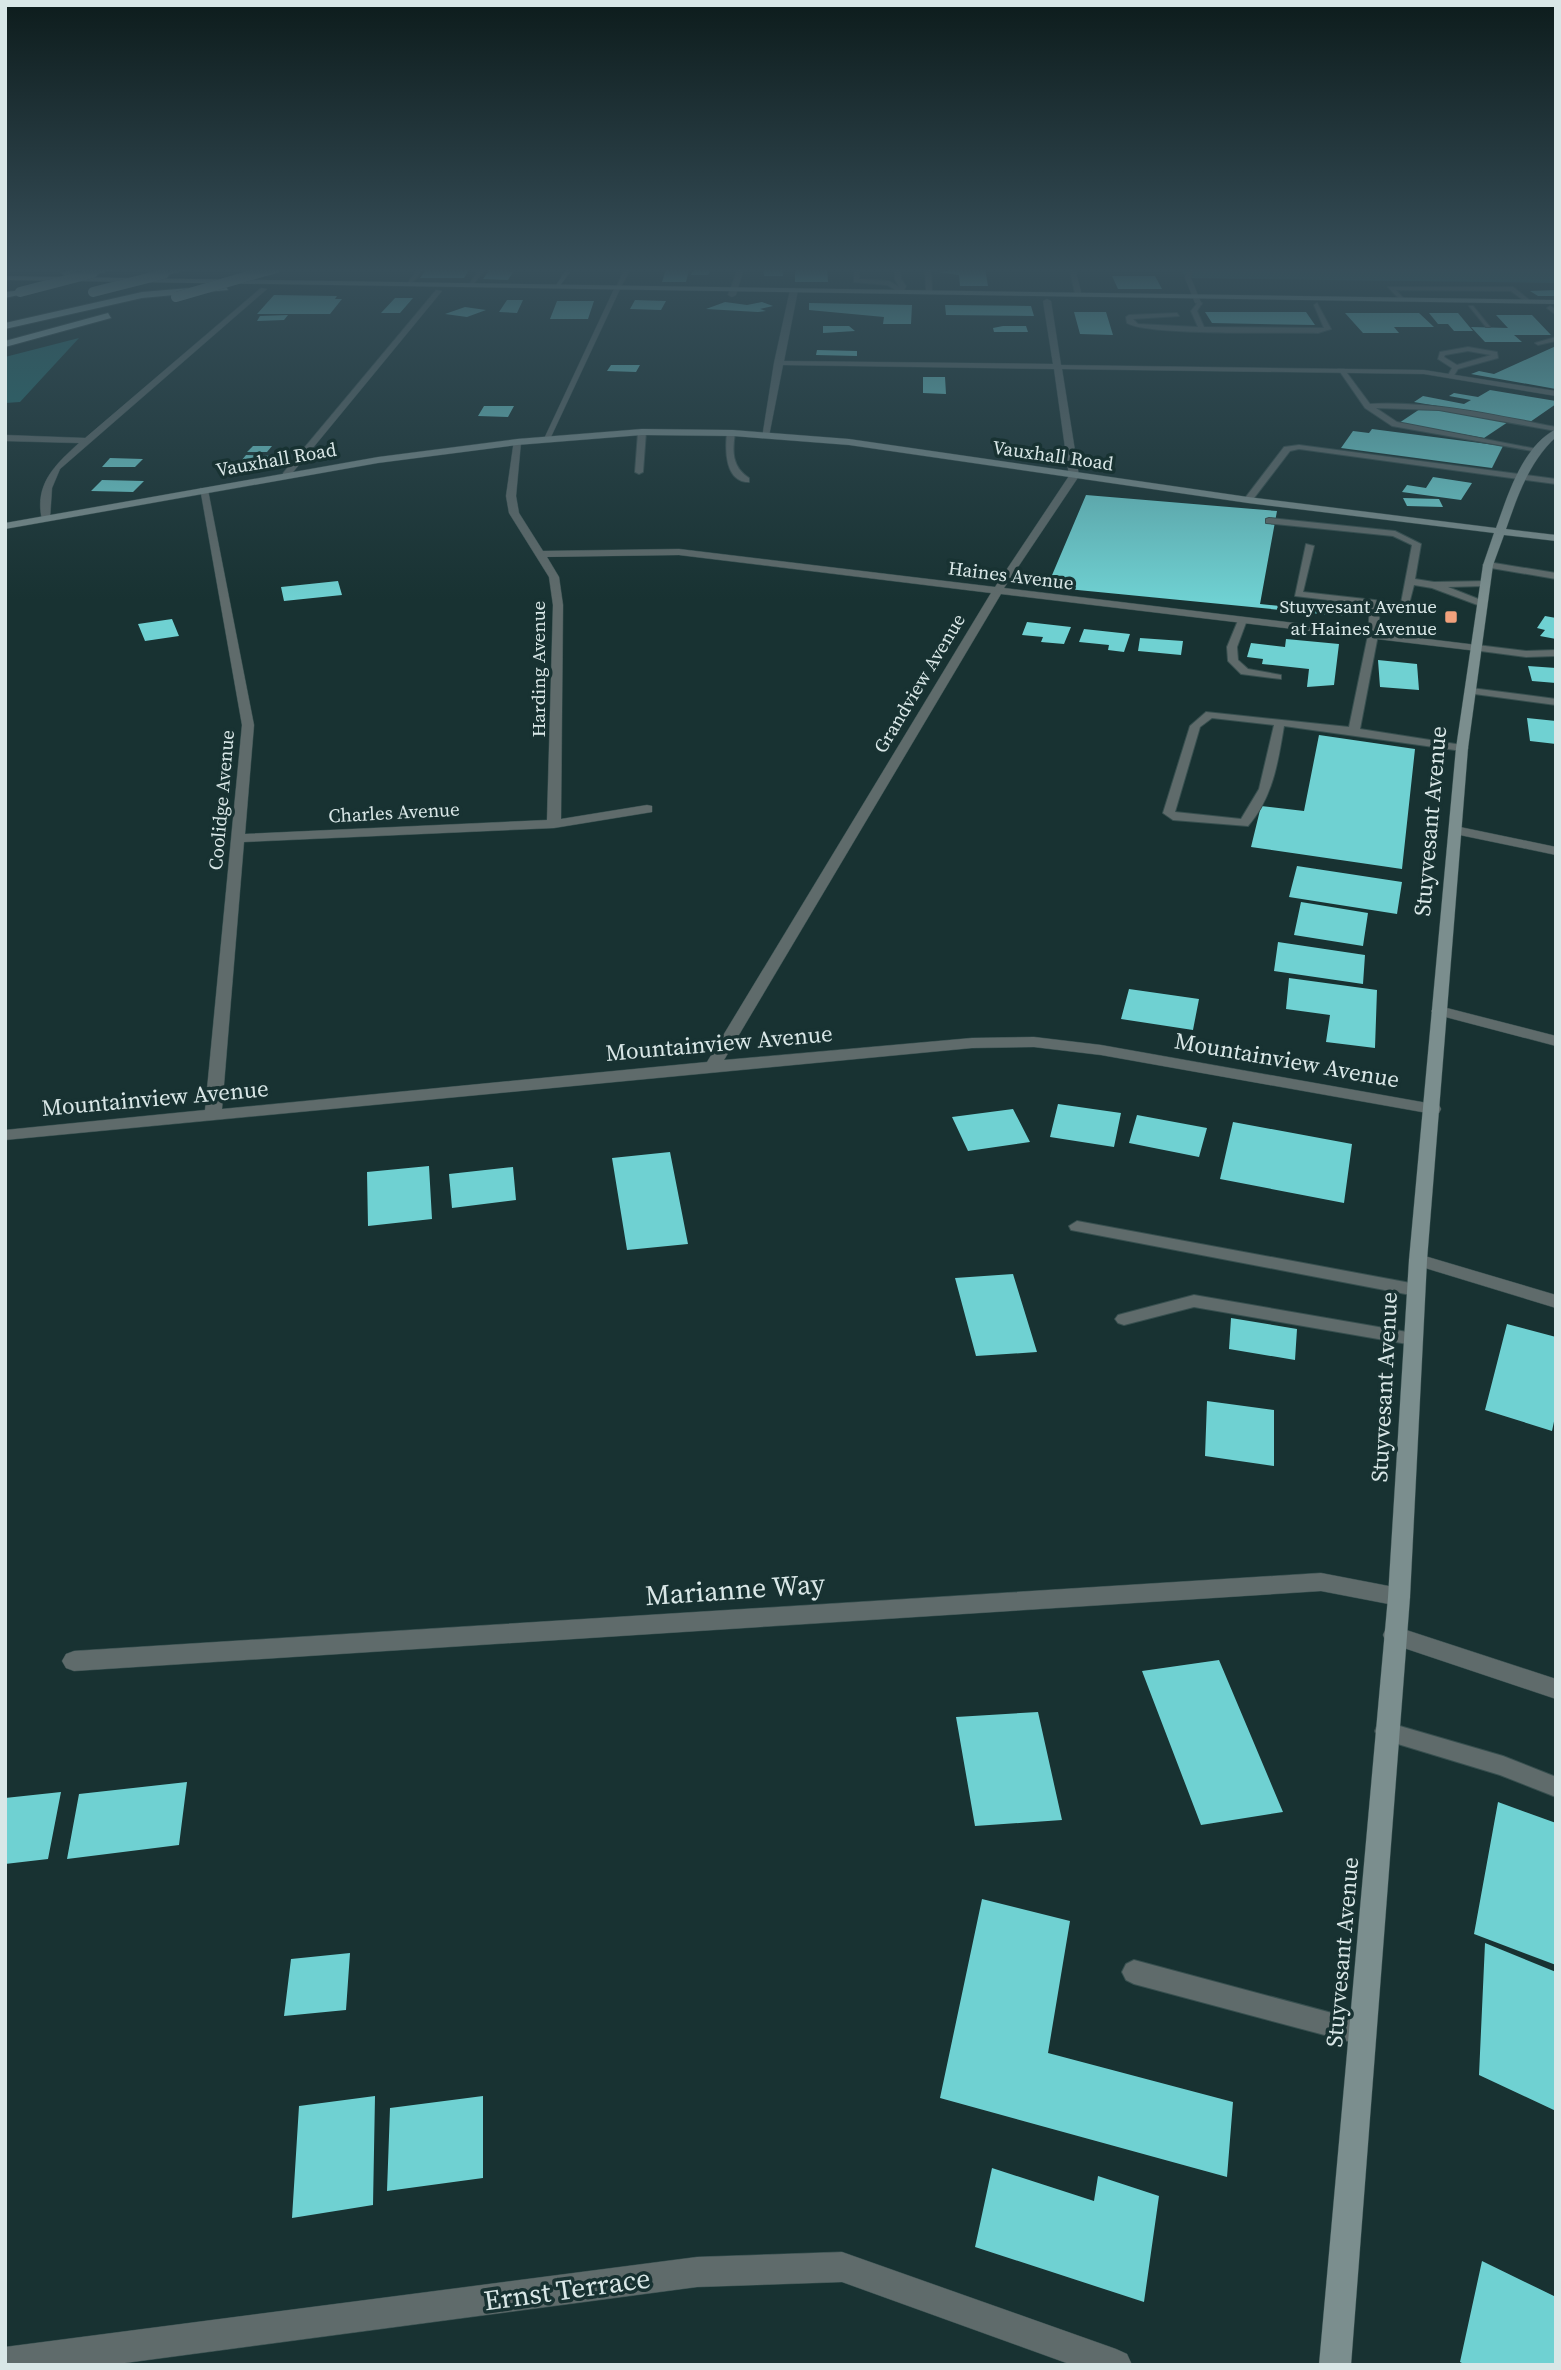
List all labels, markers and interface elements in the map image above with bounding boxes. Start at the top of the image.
street label: Vauxhall Road [991,434,1115,476]
street label: Vauxhall Road [214,436,339,482]
street label: Haines Avenue [947,554,1075,596]
place label: Stuyvesant Avenue at Haines Avenue [1280,593,1437,641]
street label: Harding Avenue [525,601,551,737]
street label: Grandview Avenue [867,608,971,758]
marker: Stuyvesant Avenue at Haines Avenue [1443,609,1459,625]
street label: Stuyvesant Avenue [1406,725,1454,917]
street label: Coolidge Avenue [202,729,240,871]
street label: Charles Avenue [328,796,460,828]
street label: Mountainview Avenue [604,1017,834,1069]
street label: Mountainview Avenue [1172,1024,1402,1096]
street label: Mountainview Avenue [40,1072,270,1124]
street label: Stuyvesant Avenue [1363,1291,1405,1483]
street label: Marianne Way [644,1564,827,1614]
street label: Stuyvesant Avenue [1318,1856,1366,2048]
street label: Ernst Terrace [481,2259,653,2319]

